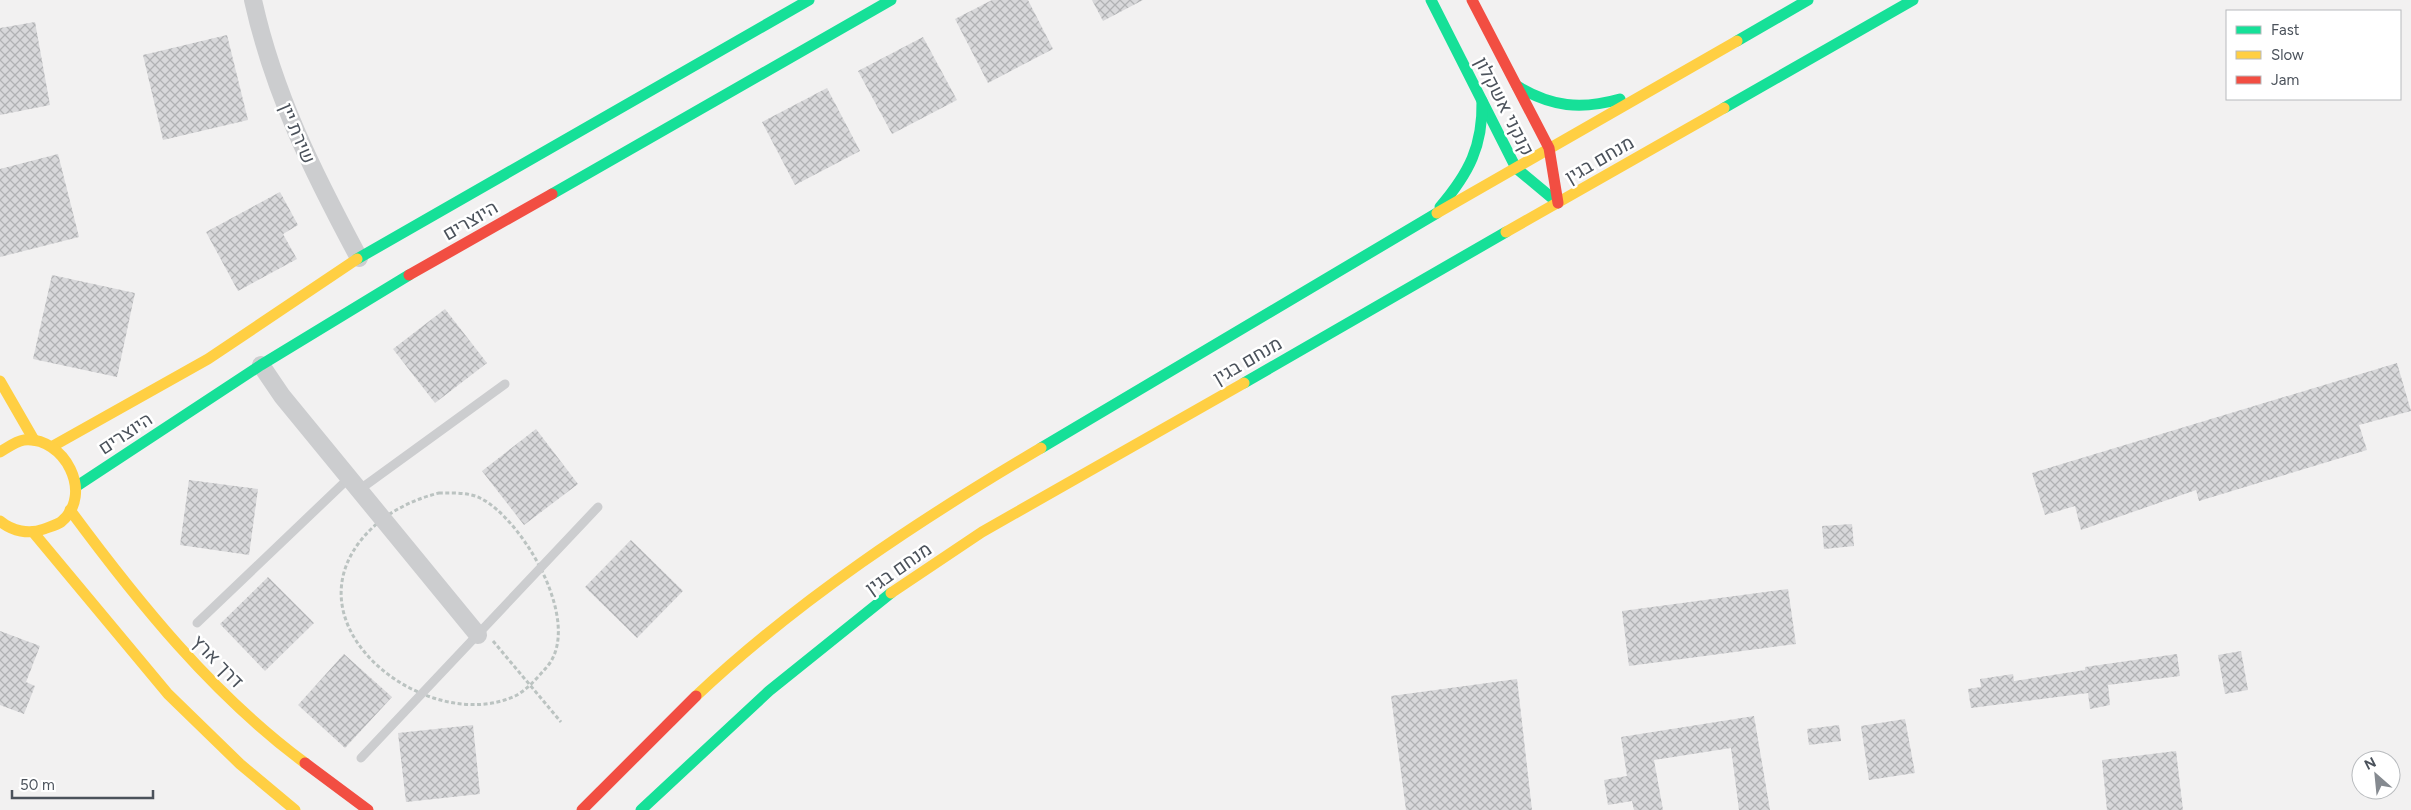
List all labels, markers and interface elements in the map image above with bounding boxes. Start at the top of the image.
legend [2226,10,2401,100]
text: Fast [2271,21,2300,39]
text: Slow [2271,46,2304,64]
street label: קנקני אשקלון [1470,53,1539,159]
text: Jam [2271,71,2299,89]
street label: שירת יין [275,99,321,167]
street label: מנחם בגין [1561,131,1638,188]
street label: היוצרים [439,195,502,245]
street label: מנחם בגין [1209,332,1286,389]
street label: היוצרים [94,407,157,459]
street label: מנחם בגין [861,537,936,600]
street label: דרך ארץ [187,630,249,693]
north arrow [2351,750,2401,800]
text: N [2362,754,2379,774]
scale bar [12,768,154,800]
text: 50 m [20,776,55,794]

